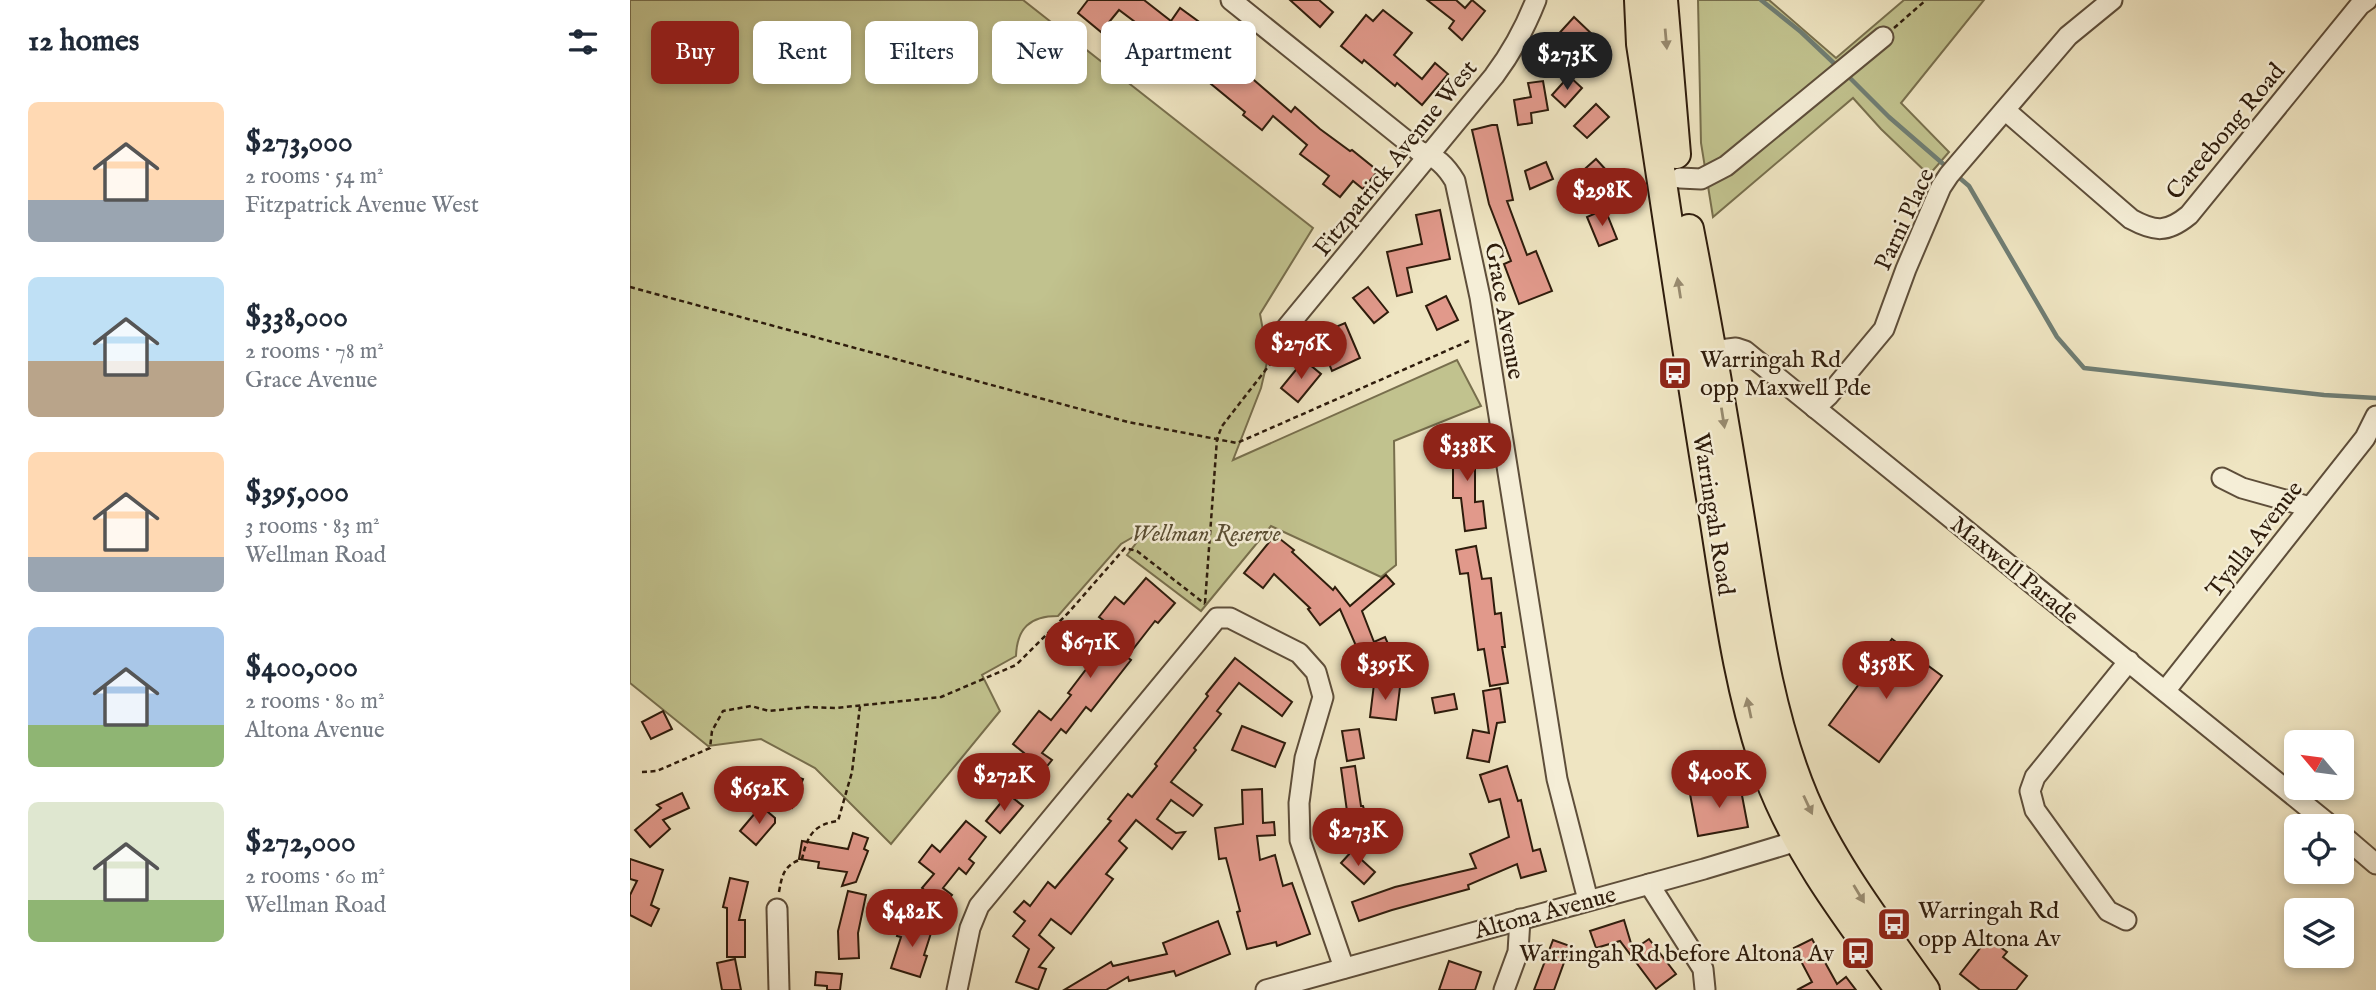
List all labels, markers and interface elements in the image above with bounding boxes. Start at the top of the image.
chip: Buy [651,21,739,84]
chip: Rent [753,21,851,84]
chip: Filters [865,21,978,84]
chip: New [992,21,1087,84]
chip: Apartment [1101,21,1256,84]
text: 12 homes [28,23,139,61]
icon: filters [564,23,602,61]
one-way arrow [1661,28,1672,50]
pin: $273K [1518,32,1616,92]
text: $273K [1537,40,1597,69]
street label: Fitzpatrick Avenue West [1307,54,1485,264]
street label: Careebong Road [2160,57,2293,207]
text: $273,000 [245,124,353,162]
icon: home [84,130,168,214]
text: 2 rooms · 54 m² [245,162,384,191]
street label: Parni Place [1868,163,1943,276]
pin: $298K [1553,168,1651,228]
text: $298K [1572,176,1632,205]
text: Fitzpatrick Avenue West [245,191,479,220]
street label: Grace Avenue [1476,241,1531,382]
one-way arrow [1673,277,1684,299]
text: $338,000 [245,299,348,337]
icon: home [84,305,168,389]
pin: $276K [1252,322,1350,381]
text: $276K [1271,329,1331,358]
text: 2 rooms · 78 m² [245,337,384,366]
place label: Warringah Rd opp Maxwell Pde [1700,345,1871,404]
bus stop icon: Warringah Rd opp Maxwell Pde [1656,354,1694,392]
text: Grace Avenue [245,366,377,395]
one-way arrow [1718,407,1729,429]
pin: $338K [1418,424,1516,483]
text: $338K [1439,431,1495,460]
street label: Warringah Road [1684,431,1741,598]
text: $395,000 [245,474,349,512]
street label: Tyalla Avenue [2200,475,2311,605]
icon: home [84,480,168,564]
street label: Maxwell Parade [1943,510,2085,633]
text: 3 rooms · 83 m² [245,512,380,541]
park label: Wellman Reserve [1131,519,1281,550]
text: Wellman Road [245,541,386,570]
pin: $671K [1041,620,1139,680]
text: $671K [1061,628,1119,657]
pin: $395K [1336,642,1434,702]
pin: $358K [1837,642,1935,701]
text: $400,000 [245,649,358,687]
text: $358K [1858,649,1914,678]
text: $395K [1357,650,1413,679]
icon: home [84,655,168,739]
text: 2 rooms · 80 m² [245,687,385,716]
one-way arrow [1743,697,1754,719]
text: Altona Avenue [245,716,384,745]
north arrow [2284,730,2354,800]
map controls [2284,730,2354,968]
pin: $400K [1670,750,1768,810]
pin: $272K [955,754,1053,813]
text: $400K [1687,758,1751,787]
text: $272K [973,761,1035,790]
pin: $652K [710,766,808,826]
text: $652K [730,774,788,803]
one-way arrow [1802,795,1814,815]
pin: $273K [1309,808,1407,868]
button: locate [2284,814,2354,884]
text: $273K [1328,816,1388,845]
text: $272,000 [245,824,356,862]
icon: home [84,830,168,914]
text: 2 rooms · 60 m² [245,862,385,891]
street label: Altona Avenue [1470,880,1620,948]
one-way arrow [1852,885,1865,904]
pin: $482K [863,890,961,949]
text: Wellman Road [245,891,386,920]
place label: Warringah Rd opp Altona Av [1918,896,2061,955]
text: $482K [882,897,942,926]
button: layers [2284,898,2354,968]
bus stop icon: Warringah Rd opp Altona Av [1875,905,1913,943]
bus stop icon: Warringah Rd before Altona Av [1839,934,1877,972]
place label: Warringah Rd before Altona Av [1519,939,1834,970]

